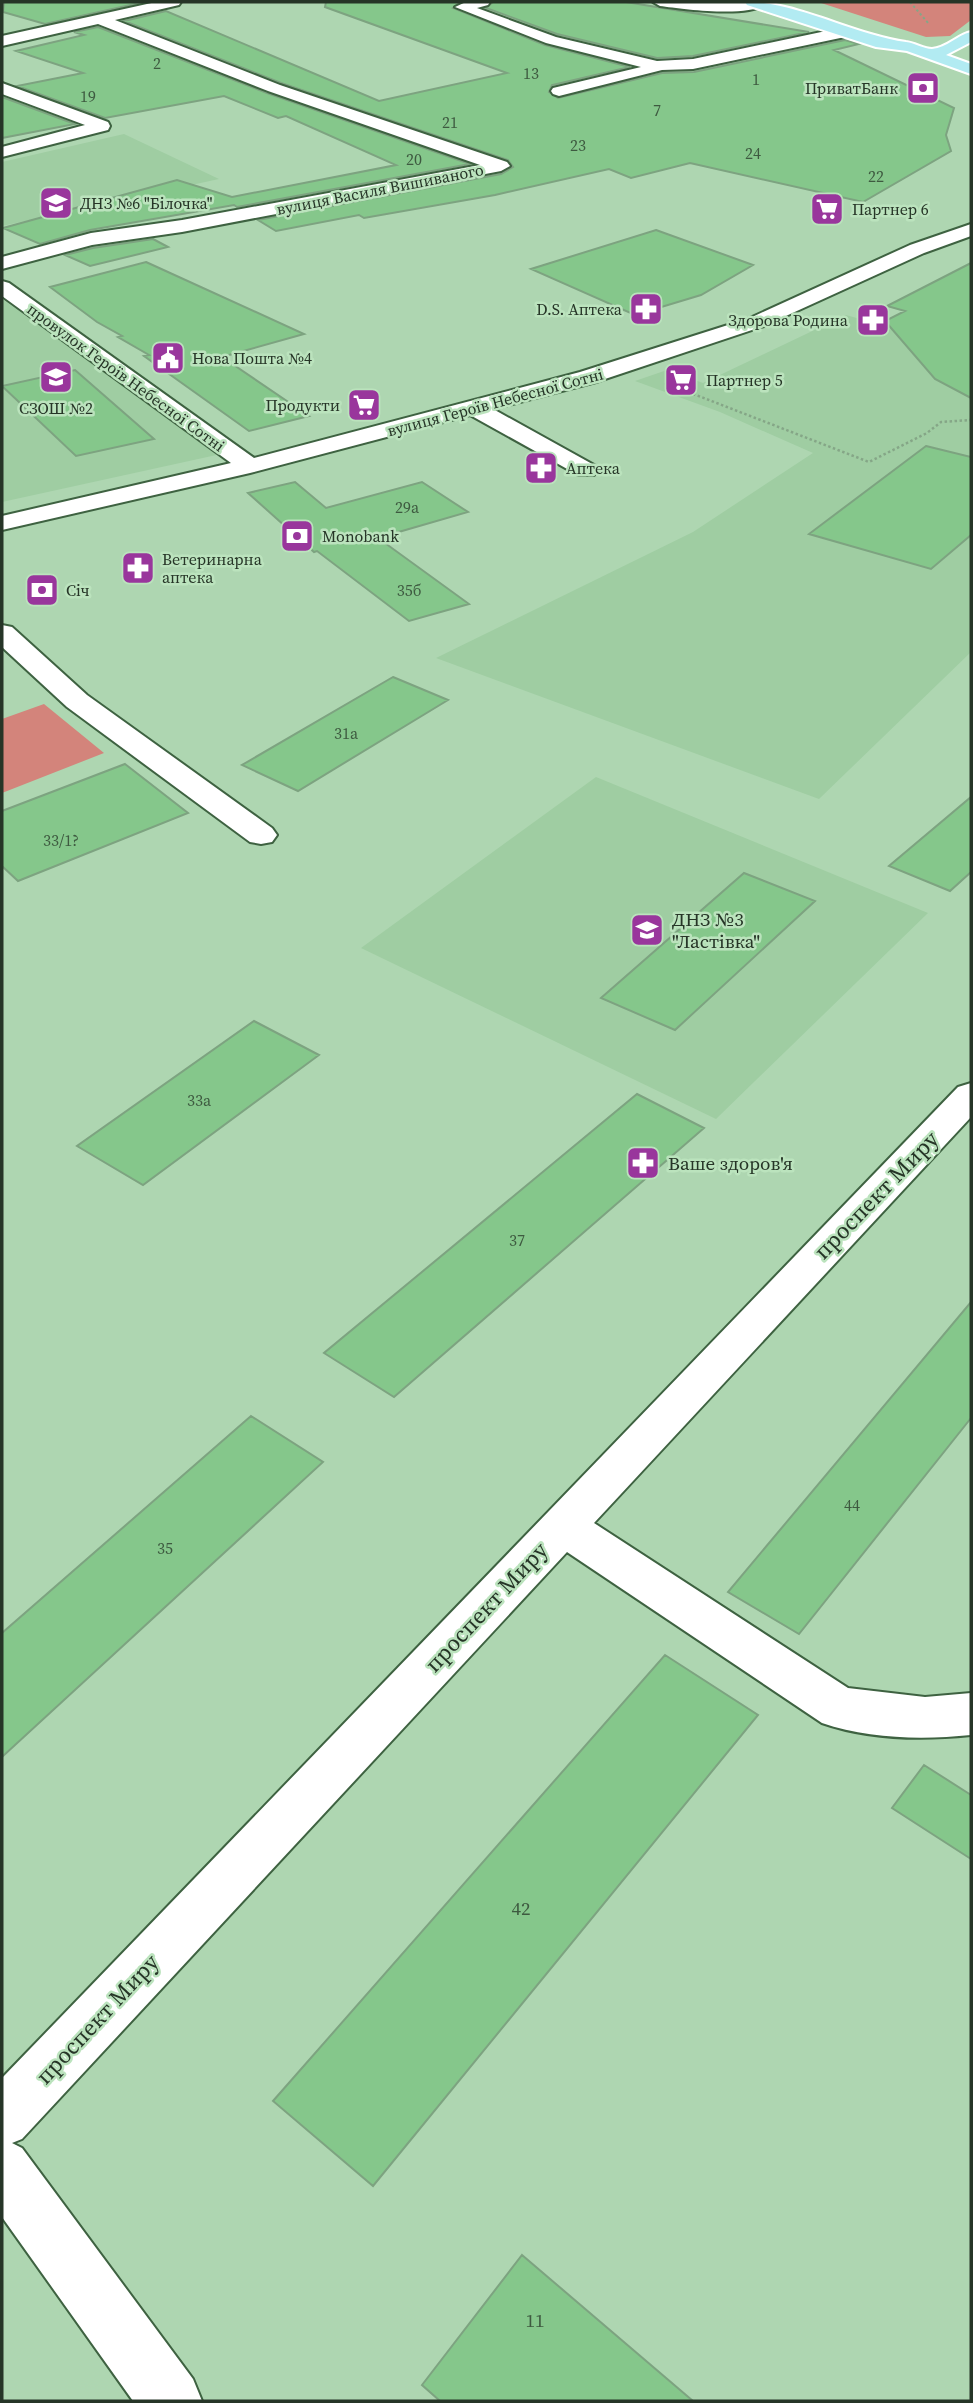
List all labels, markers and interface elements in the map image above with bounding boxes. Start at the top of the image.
house number: 2 [153,52,161,74]
house number: 13 [523,62,539,84]
house number: 1 [752,68,760,90]
bank icon: ПриватБанк [904,69,942,107]
place label: ПриватБанк [805,77,898,99]
house number: 19 [80,85,96,107]
house number: 7 [653,99,661,121]
house number: 21 [442,111,458,133]
house number: 23 [570,134,586,156]
house number: 24 [745,142,761,164]
house number: 20 [406,148,422,170]
street label: вулиця Василя Вишиваного [275,158,486,220]
house number: 22 [868,165,884,187]
school or university icon: ДНЗ №6 "Білочка" [37,184,75,222]
supermarket icon: Партнер 6 [808,190,846,228]
place label: ДНЗ №6 "Білочка" [80,192,213,214]
place label: Партнер 6 [852,198,929,220]
pharmacy icon: D.S. Аптека [627,290,665,328]
street label: провулок Героїв Небесної Сотні [23,298,229,456]
place label: D.S. Аптека [536,298,623,320]
pharmacy icon: Здорова Родина [854,301,892,339]
place label: Здорова Родина [728,309,849,331]
public building icon: Нова Пошта №4 [149,339,187,377]
place label: Нова Пошта №4 [192,347,312,369]
school or university icon: СЗОШ №2 [37,358,75,396]
supermarket icon: Партнер 5 [662,361,700,399]
street label: вулиця Героїв Небесної Сотні [385,362,606,441]
place label: Партнер 5 [706,369,783,391]
supermarket icon: Продукти [345,386,383,424]
place label: Продукти [266,394,340,416]
place label: СЗОШ №2 [19,397,93,419]
pharmacy icon: Аптека [522,449,560,487]
place label: Аптека [566,457,621,479]
house number: 29а [395,496,420,518]
bank icon: Monobank [278,517,316,555]
place label: Monobank [322,525,399,547]
place label: Ветеринарна аптека [162,548,263,588]
pharmacy icon: Ветеринарна аптека [119,549,157,587]
bank icon: Січ [23,571,61,609]
place label: Січ [66,579,90,601]
house number: 35б [397,579,421,601]
house number: 31а [334,722,359,744]
house number: 33/1? [43,829,79,851]
place label: ДНЗ №3 "Ластівка" [672,906,760,954]
school or university icon: ДНЗ №3 "Ластівка" [628,911,666,949]
house number: 33а [187,1089,212,1111]
street label: проспект Миру [806,1123,946,1266]
pharmacy icon: Ваше здоров'я [624,1144,662,1182]
place label: Ваше здоров'я [668,1150,793,1176]
house number: 37 [509,1229,525,1251]
house number: 44 [844,1494,860,1516]
street label: проспект Миру [417,1535,555,1679]
house number: 35 [157,1537,173,1559]
house number: 42 [511,1895,531,1921]
street label: проспект Миру [28,1947,166,2091]
house number: 11 [525,2307,545,2333]

